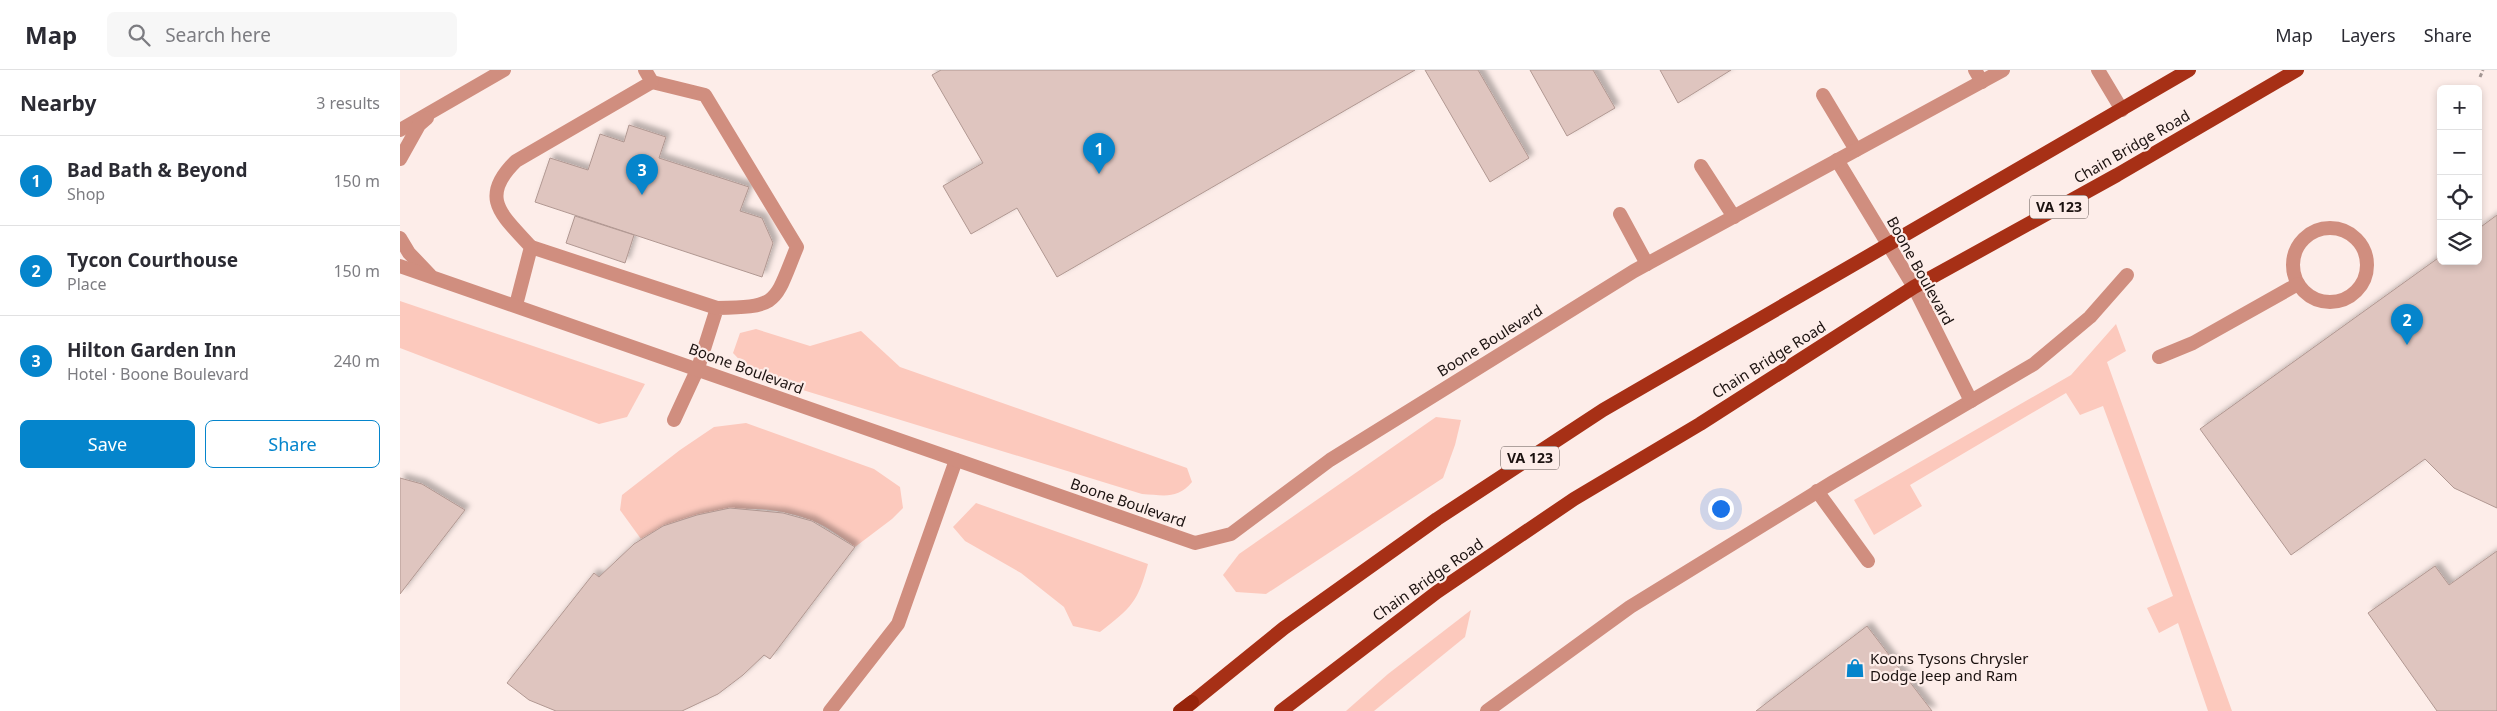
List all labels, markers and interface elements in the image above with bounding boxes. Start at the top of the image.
search box [107,12,457,57]
text: Map [25,18,77,51]
icon: search [125,21,153,49]
text: Search here [165,22,271,48]
text: Map [2275,23,2313,47]
text: Layers [2341,23,2396,47]
text: Share [2424,23,2472,47]
map controls [2437,85,2482,265]
button: + [2437,85,2482,130]
text: Nearby [20,89,96,117]
text: 3 results [316,92,380,114]
street label: Chain Bridge Road [2070,105,2193,188]
button: − [2437,130,2482,175]
pin: 1 [1083,133,1115,174]
pin: 3 [626,154,658,195]
text: Bad Bath & Beyond [67,157,247,183]
text: 1 [31,170,41,192]
text: 150 m [333,170,380,192]
button: locate [2437,175,2482,220]
text: Shop [67,183,105,205]
road number: VA 123 [2030,195,2088,218]
street label: Boone Boulevard [1883,213,1959,328]
button: layers [2437,220,2482,265]
text: Tycon Courthouse [67,247,238,273]
text: 2 [31,260,41,282]
text: 150 m [333,260,380,282]
text: Place [67,273,107,295]
street label: Boone Boulevard [1433,300,1546,381]
pin: 2 [2391,304,2423,345]
street label: Chain Bridge Road [1708,316,1829,402]
text: Hilton Garden Inn [67,337,236,363]
street label: Boone Boulevard [686,338,807,398]
text: 3 [31,350,41,372]
text: 240 m [333,350,380,372]
text: Hotel · Boone Boulevard [67,363,249,385]
button: Save [20,420,195,468]
button: Share [205,420,380,468]
road number: VA 123 [1501,446,1559,469]
street label: Boone Boulevard [1068,473,1189,531]
your location [1708,496,1734,522]
street label: Chain Bridge Road [1368,533,1487,625]
place label: Koons Tysons Chrysler Dodge Jeep and Ram [1870,648,2028,685]
shop icon: Koons Tysons Chrysler Dodge Jeep and Ram [1844,657,1866,679]

